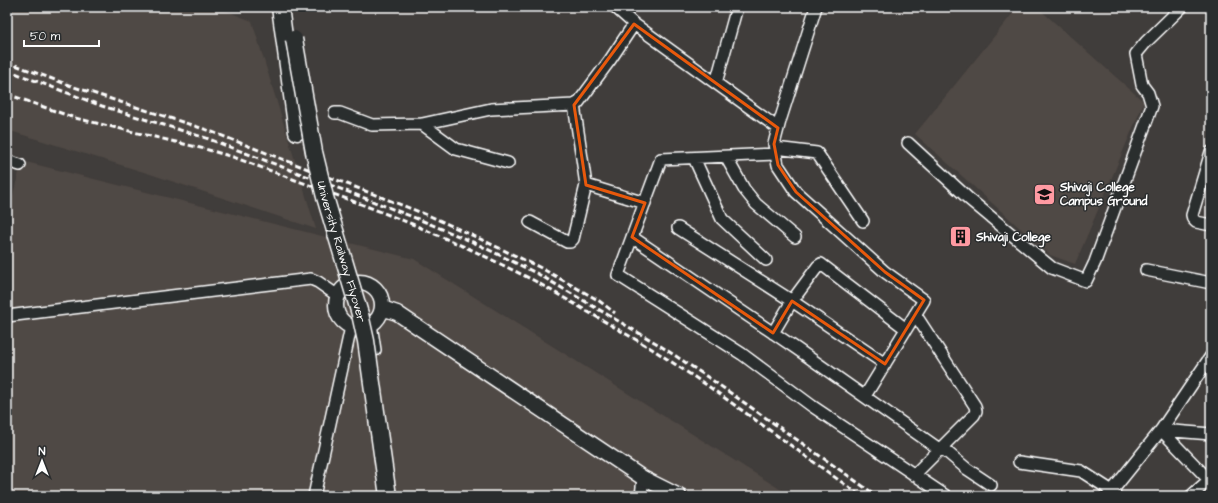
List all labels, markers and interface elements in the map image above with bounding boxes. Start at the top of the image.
scale bar [24,22,99,48]
text: 50 m [30,28,61,45]
street label: University Railway Flyover [313,179,370,324]
place label: Shivaji College Campus Ground [1059,179,1148,211]
school or university icon: Shivaji College Campus Ground [1031,181,1057,207]
building icon: Shivaji College [947,224,973,250]
place label: Shivaji College [975,229,1051,248]
north arrow [22,441,62,481]
text: N [39,444,46,459]

